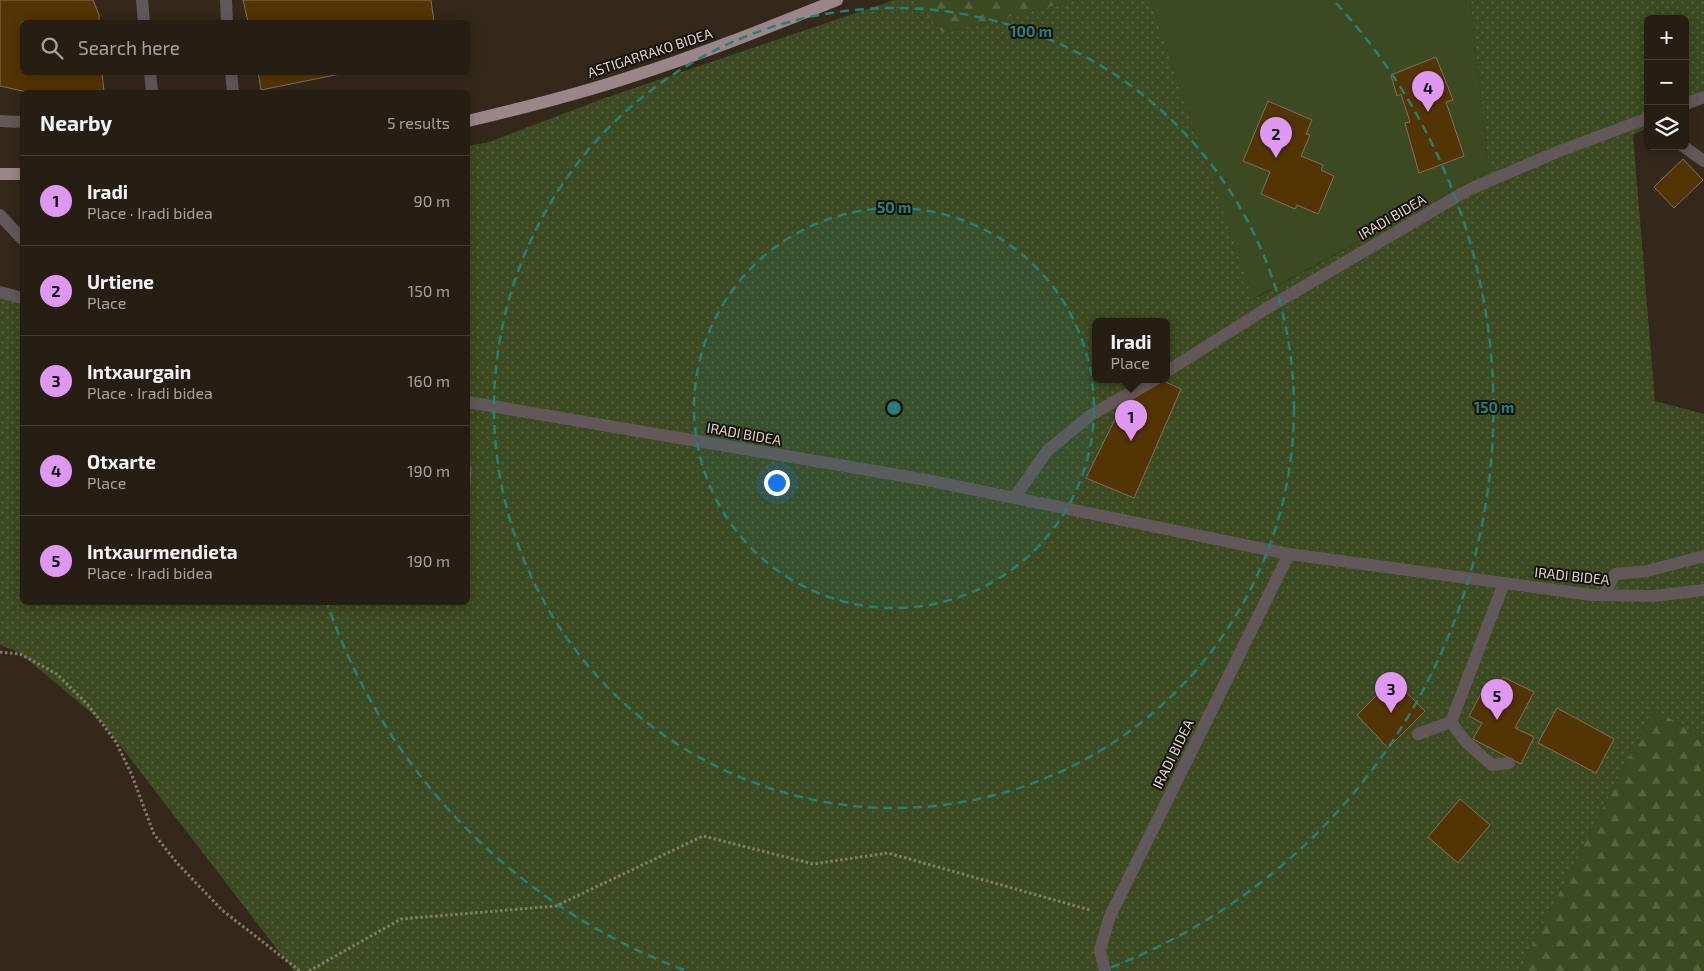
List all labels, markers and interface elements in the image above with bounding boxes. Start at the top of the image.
map controls [1644,15,1689,150]
button: + [1644,15,1689,60]
search box [20,20,470,75]
text: 100 m [1010,22,1052,40]
street label: ASTIGARRAKO BIDEA [585,24,715,81]
icon: search [38,34,66,62]
text: Search here [78,36,180,59]
button: − [1644,60,1689,105]
pin: 4 [1412,71,1444,112]
button: layers [1644,105,1689,150]
text: Nearby [40,110,112,135]
text: 5 results [387,113,450,132]
pin: 2 [1260,117,1292,158]
text: Iradi [87,180,128,203]
street label: IRADI BIDEA [1355,190,1429,243]
text: 1 [53,191,59,210]
text: 90 m [414,191,450,210]
text: 50 m [877,198,911,216]
text: Place · Iradi bidea [87,203,213,222]
text: Urtiene [87,270,154,293]
text: 2 [51,281,61,300]
text: 150 m [408,281,450,300]
text: Place [87,293,126,312]
popup [1092,318,1170,383]
text: Iradi [1110,330,1152,353]
text: Place [1110,353,1150,372]
text: Intxaurgain [87,360,191,383]
text: 3 [51,371,61,390]
text: 160 m [407,371,450,390]
text: Place · Iradi bidea [87,383,213,402]
text: 150 m [1474,398,1514,416]
centre of rings [885,399,903,417]
pin: 1 [1115,400,1147,441]
street label: IRADI BIDEA [706,419,783,448]
text: Otxarte [87,450,156,473]
text: 4 [51,461,61,480]
text: 190 m [407,461,450,480]
your location [764,470,790,496]
text: Place [87,473,126,492]
text: Intxaurmendieta [87,540,238,563]
text: 5 [52,551,60,570]
text: 190 m [407,551,450,570]
text: Place · Iradi bidea [87,563,213,582]
street label: IRADI BIDEA [1534,563,1611,588]
pin: 3 [1375,672,1407,713]
pin: 5 [1481,679,1513,720]
street label: IRADI BIDEA [1148,716,1197,791]

